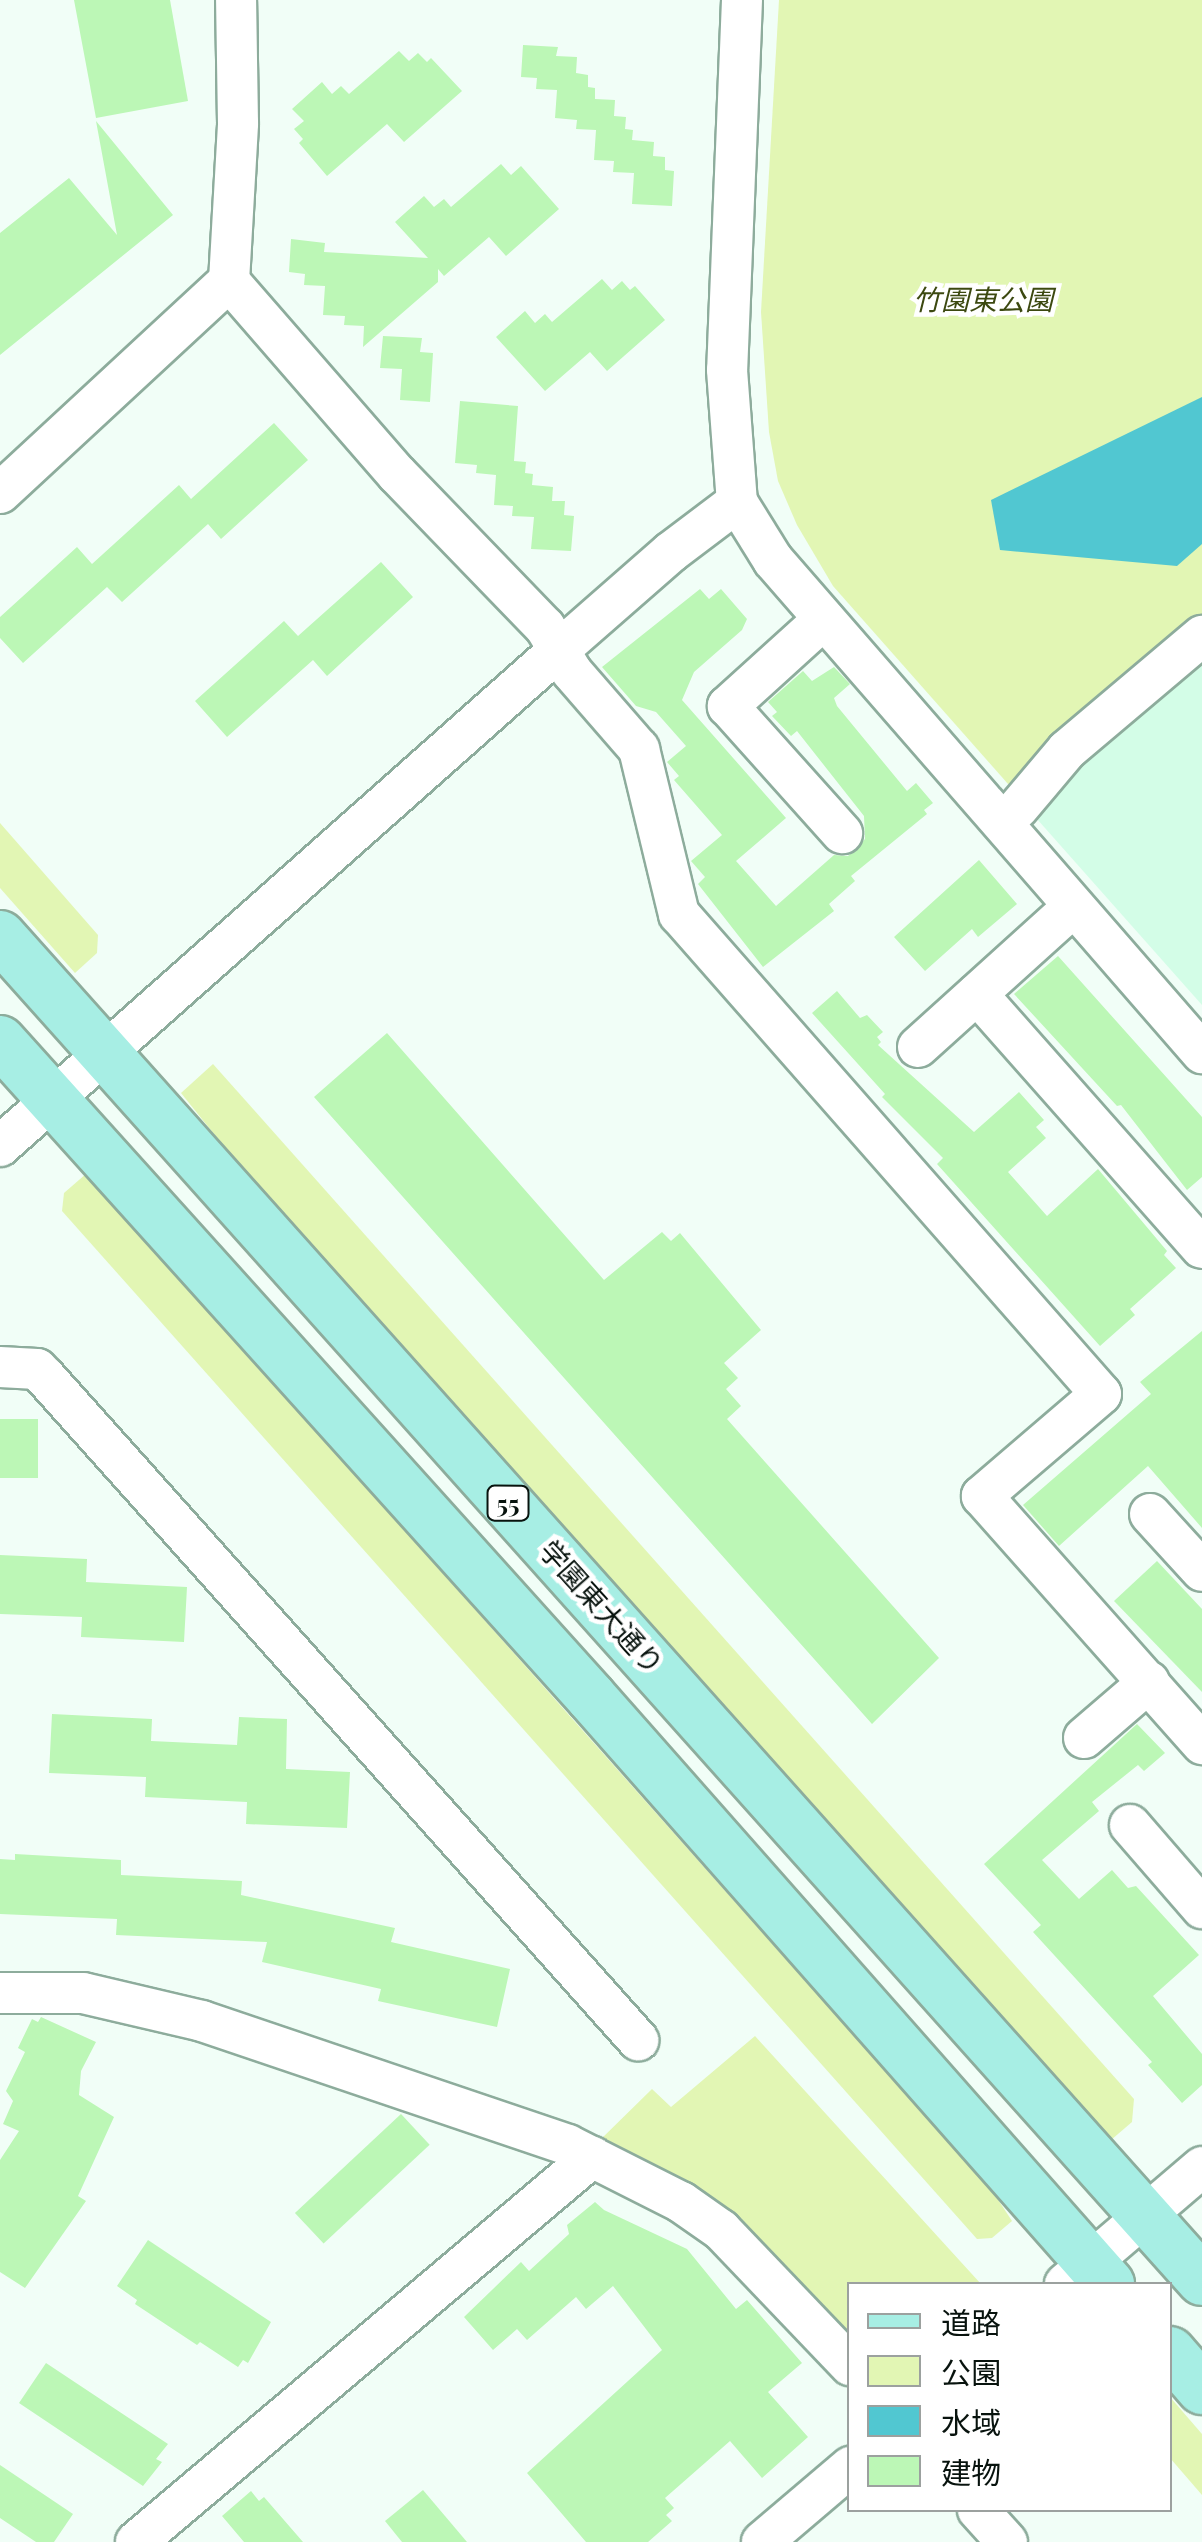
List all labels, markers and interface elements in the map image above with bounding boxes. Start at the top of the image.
park label: 竹園東公園 [913,282,1053,316]
road number: 55 [486,1483,530,1523]
street label: 学園東大通り [533,1533,671,1681]
legend [847,2282,1172,2512]
text: 道路 [941,2302,1001,2342]
text: 公園 [941,2352,1001,2392]
text: 水域 [941,2402,1001,2442]
text: 建物 [941,2452,1001,2492]

